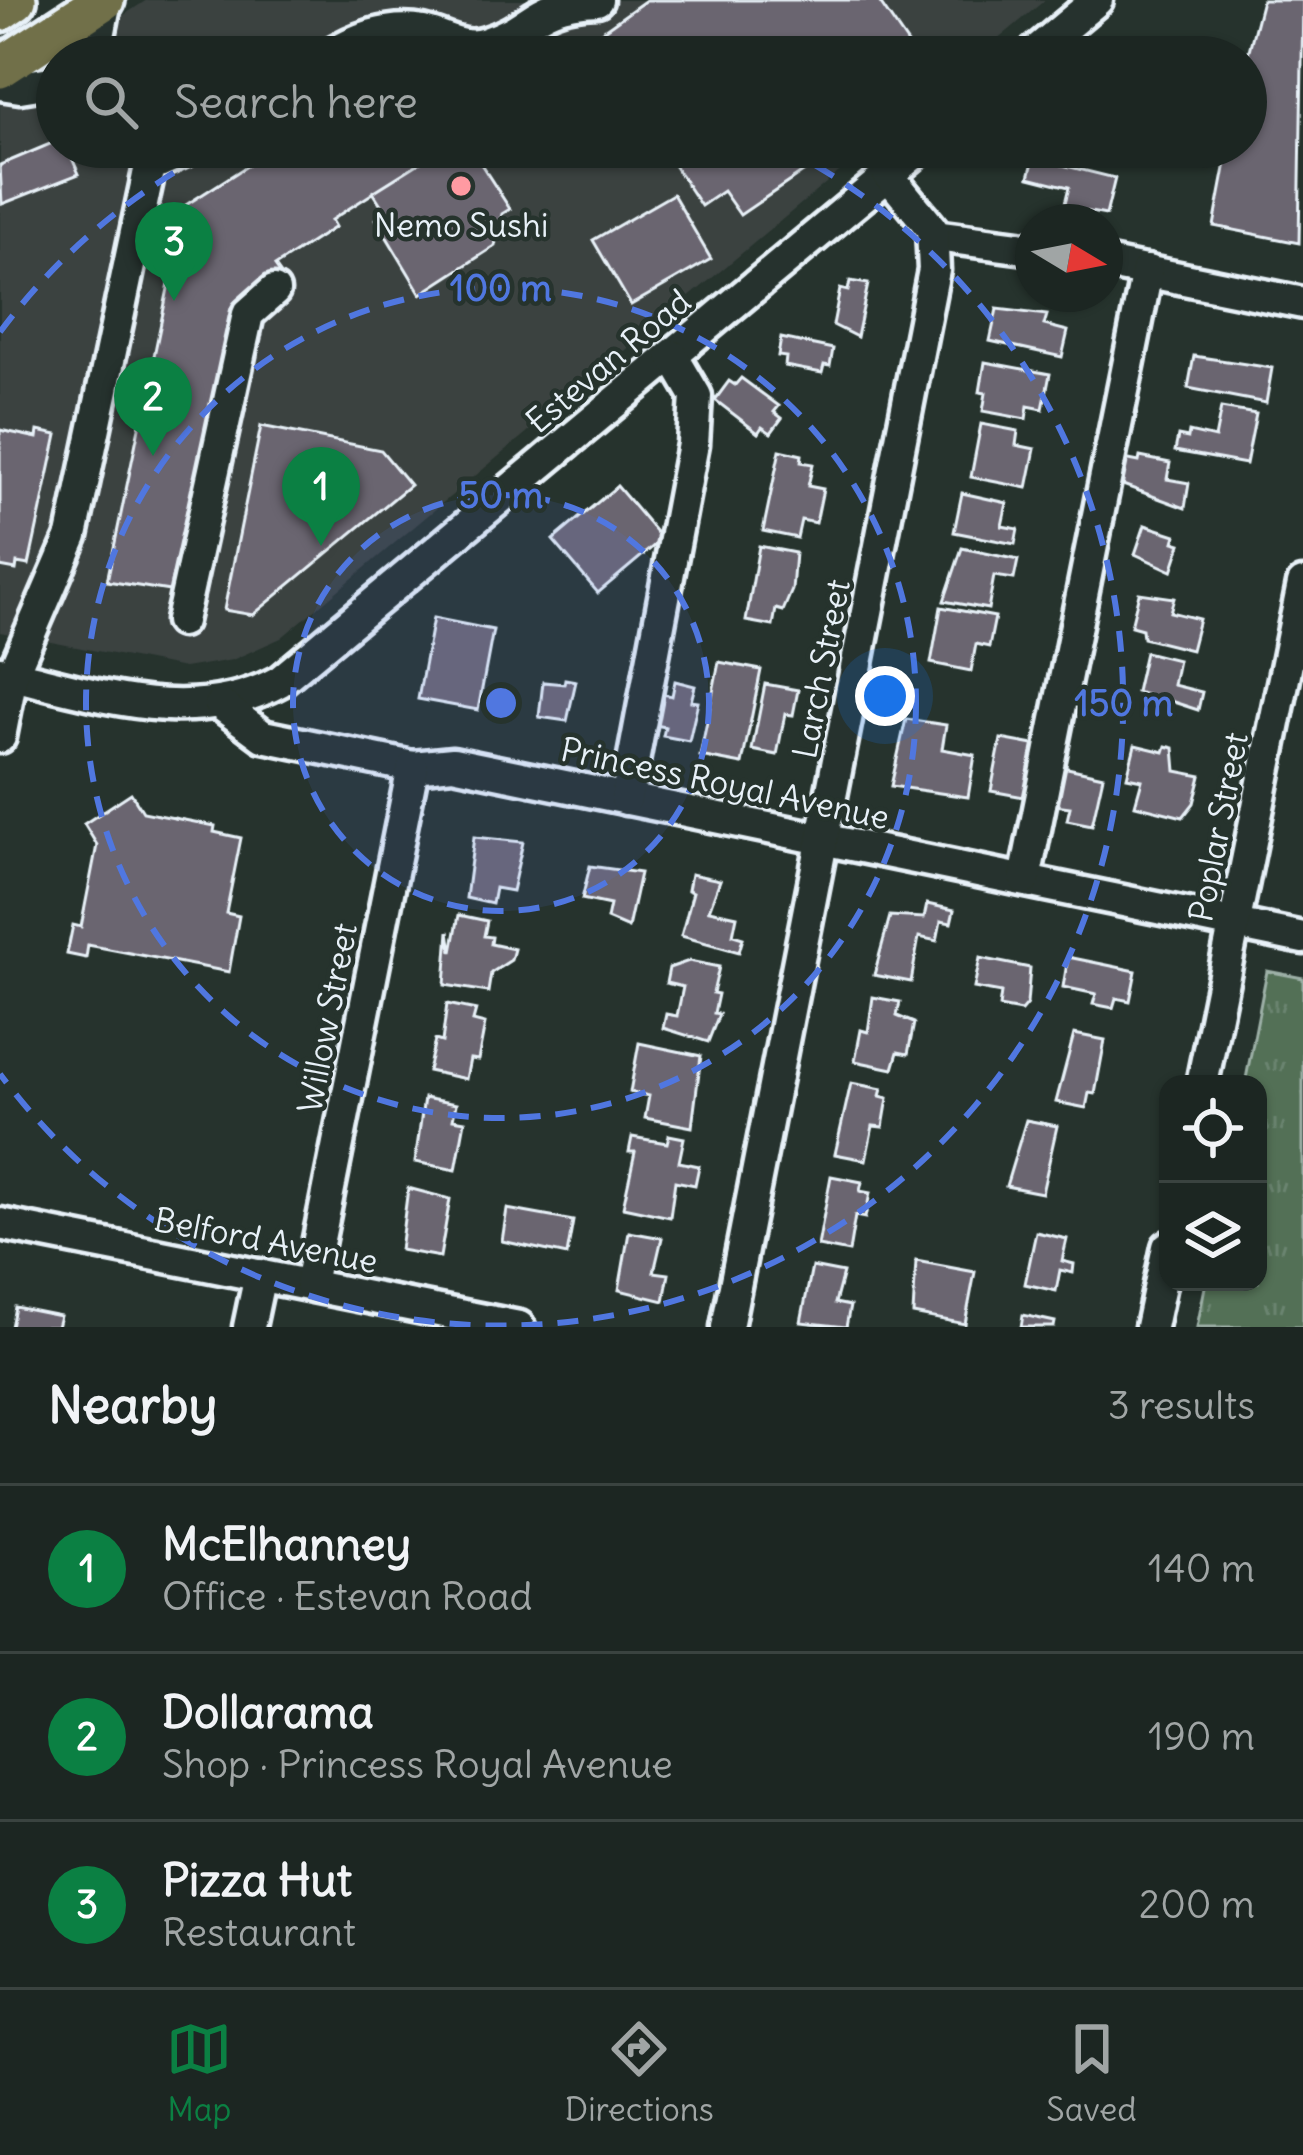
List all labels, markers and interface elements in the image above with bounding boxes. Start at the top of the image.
search box [36,36,1267,168]
icon: search [78,69,144,135]
text: Search here [174,74,418,130]
marker: Nemo Sushi [448,173,474,199]
pin: 3 [135,202,213,301]
place label: Nemo Sushi [374,204,548,246]
north arrow [1015,204,1123,312]
text: 100 m [450,266,552,311]
street label: Estevan Road [517,280,699,442]
pin: 2 [114,357,192,456]
pin: 1 [282,447,360,546]
text: 50 m [459,473,543,518]
street label: Larch Street [783,576,859,762]
your location [855,666,915,726]
text: 150 m [1075,681,1173,726]
centre of rings [480,682,522,724]
street label: Princess Royal Avenue [557,728,893,838]
street label: Poplar Street [1179,729,1257,925]
street label: Willow Street [288,919,366,1117]
map controls [1159,1075,1267,1291]
button: locate [1159,1075,1267,1183]
button: layers [1159,1183,1267,1291]
street label: Belford Avenue [151,1198,381,1282]
text: Nearby [48,1373,217,1437]
text: 3 results [1108,1381,1255,1430]
text: McElhanney [162,1516,411,1572]
text: 1 [79,1544,95,1593]
text: 140 m [1148,1544,1255,1593]
text: Office · Estevan Road [162,1572,533,1621]
text: Dollarama [162,1684,374,1740]
text: 2 [76,1712,98,1761]
text: 190 m [1148,1712,1255,1761]
text: Shop · Princess Royal Avenue [162,1740,673,1789]
text: Pizza Hut [162,1852,352,1908]
text: 3 [76,1880,98,1929]
text: 200 m [1139,1880,1255,1929]
text: Restaurant [162,1908,356,1957]
tab: Map [166,2016,232,2130]
tab: Directions [565,2016,714,2130]
tab: Saved [1046,2016,1137,2130]

